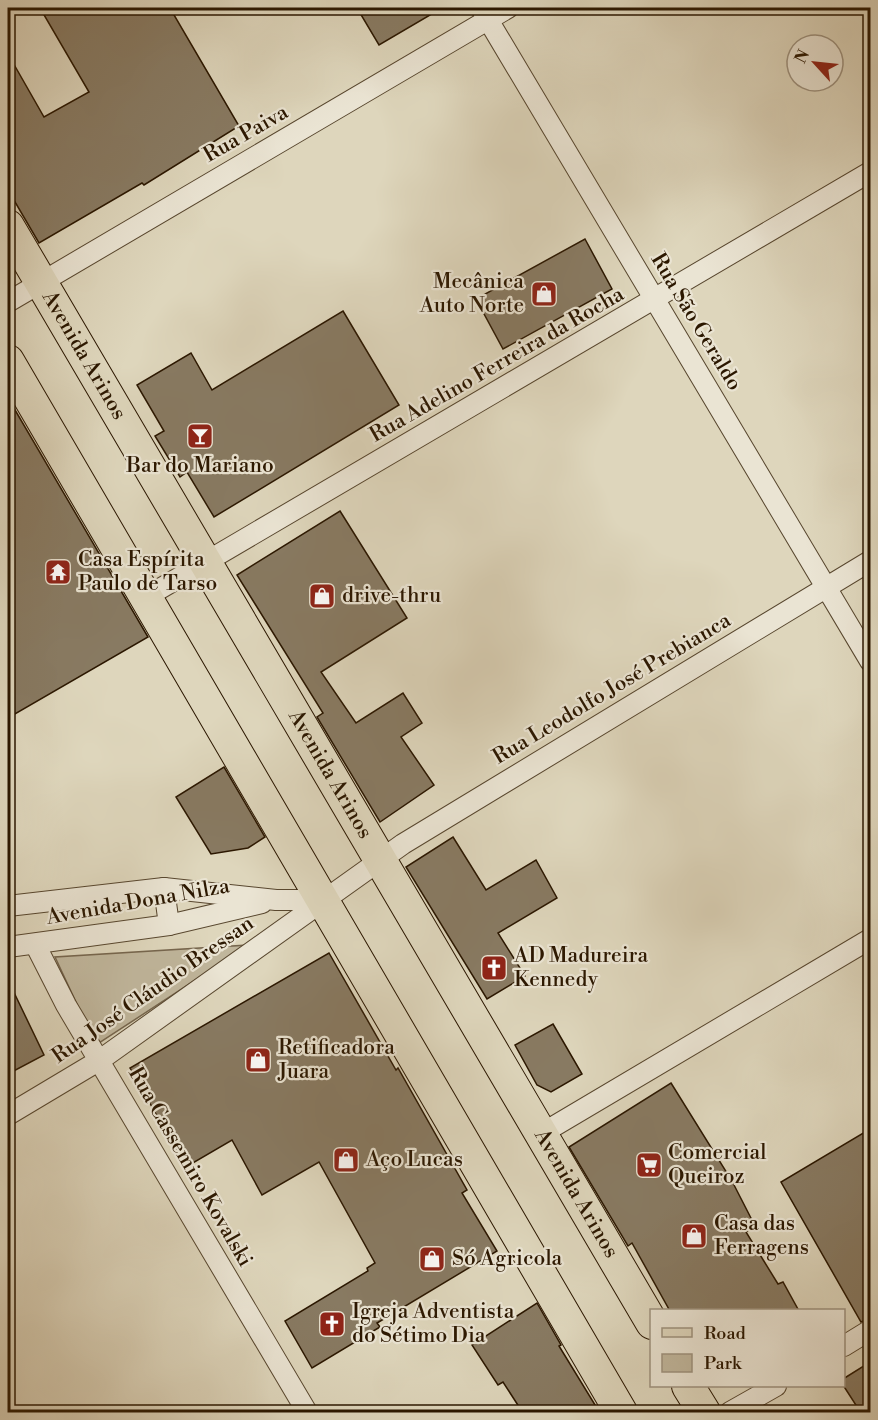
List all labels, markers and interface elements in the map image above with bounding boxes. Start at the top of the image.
north arrow [785,33,845,93]
text: N [791,46,814,67]
street label: Rua Paiva [199,99,293,169]
street label: Rua São Geraldo [645,248,747,396]
place label: Mecânica Auto Norte [419,269,524,319]
shop icon: Mecânica Auto Norte [529,279,559,309]
street label: Rua Adelino Ferreira da Rocha [365,281,629,449]
street label: Avenida Arinos [36,285,132,424]
bar icon: Bar do Mariano [185,421,215,451]
place label: Bar do Mariano [125,453,274,479]
place label: Casa Espírita Paulo de Tarso [78,547,217,597]
temple icon: Casa Espírita Paulo de Tarso [43,557,73,587]
shop icon: drive-thru [307,581,337,611]
place label: drive-thru [342,583,441,609]
street label: Rua Leodolfo José Prebianca [488,607,736,770]
street label: Avenida Arinos [282,705,378,844]
street label: Avenida Dona Nilza [43,873,232,931]
street label: Rua José Cláudio Bressan [47,910,259,1070]
place label: AD Madureira Kennedy [513,943,649,993]
church icon: AD Madureira Kennedy [479,953,509,983]
place label: Retificadora Juara [277,1035,395,1085]
shop icon: Retificadora Juara [243,1045,273,1075]
street label: Rua Cassemiro Kovalski [122,1062,258,1272]
street label: Avenida Arinos [528,1124,624,1263]
place label: Comercial Queiroz [668,1140,766,1190]
shop icon: Aço Lucas [331,1145,361,1175]
place label: Aço Lucas [365,1147,463,1173]
supermarket icon: Comercial Queiroz [634,1150,664,1180]
place label: Casa das Ferragens [714,1211,809,1261]
shop icon: Casa das Ferragens [679,1221,709,1251]
shop icon: Só Agricola [417,1244,447,1274]
place label: Só Agricola [452,1246,563,1272]
place label: Igreja Adventista do Sétimo Dia [352,1299,515,1349]
church icon: Igreja Adventista do Sétimo Dia [317,1309,347,1339]
legend [650,1309,845,1387]
text: Road [704,1322,747,1345]
text: Park [704,1352,743,1375]

